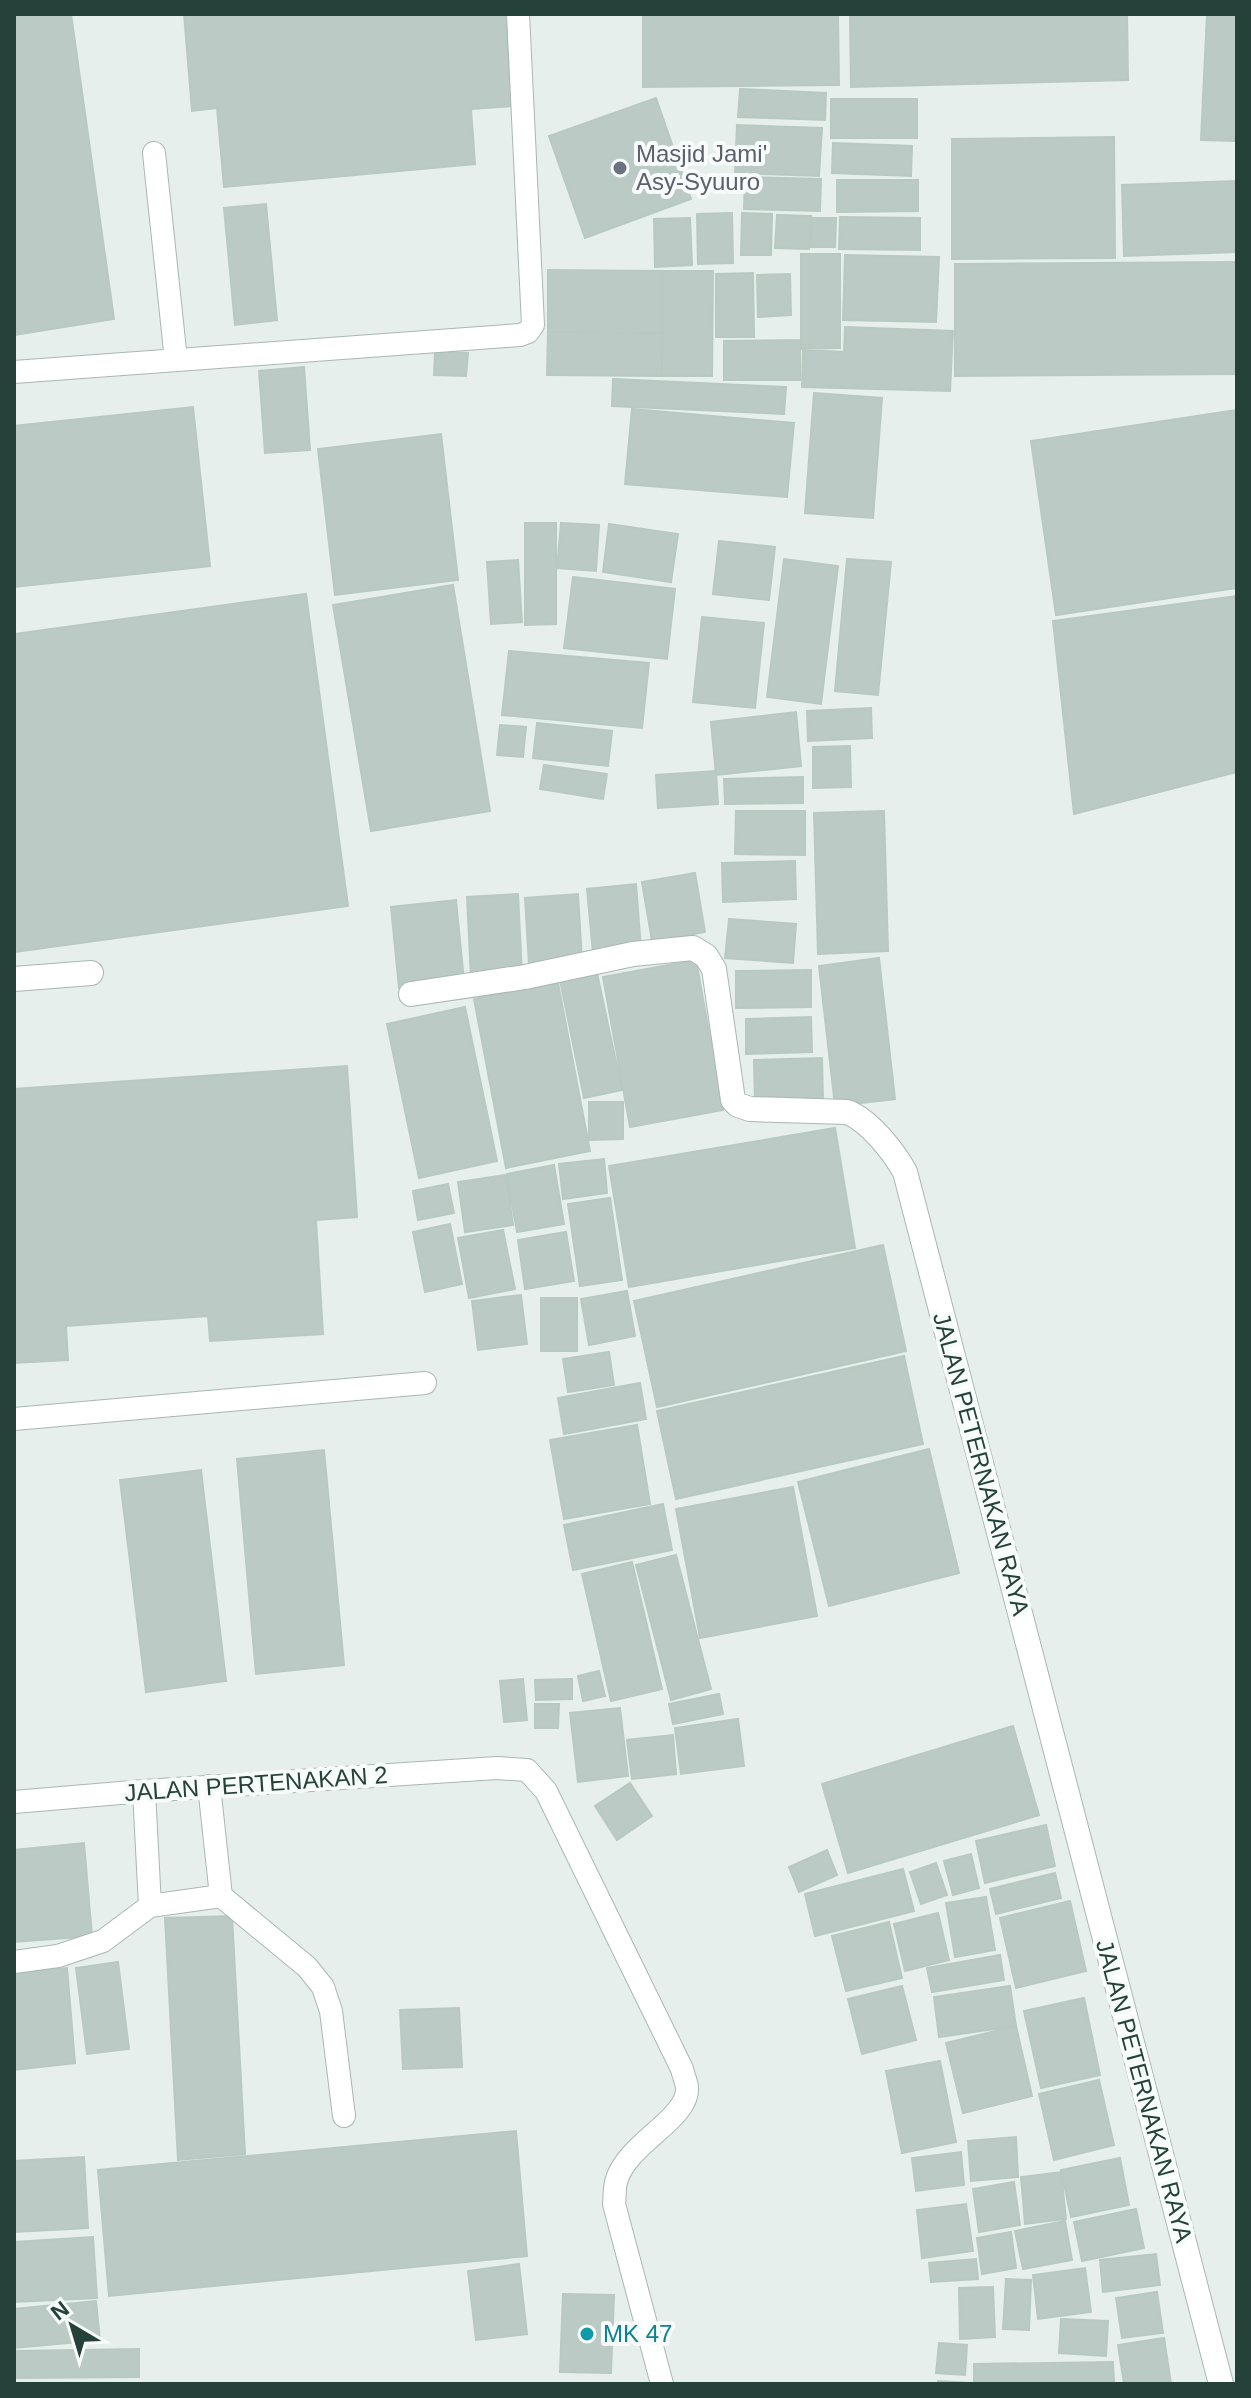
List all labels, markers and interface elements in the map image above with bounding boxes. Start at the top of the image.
place label: Masjid Jami' Asy-Syuuro [636,140,767,195]
marker: Masjid Jami' Asy-Syuuro [611,159,629,177]
street label: JALAN PETERNAKAN RAYA [928,1309,1035,1618]
street label: JALAN PERTENAKAN 2 [124,1761,388,1806]
street label: JALAN PETERNAKAN RAYA [1091,1936,1198,2245]
north arrow [32,2286,112,2366]
text: N [46,2296,74,2325]
place label: MK 47 [603,2320,672,2347]
marker: MK 47 [578,2325,596,2343]

